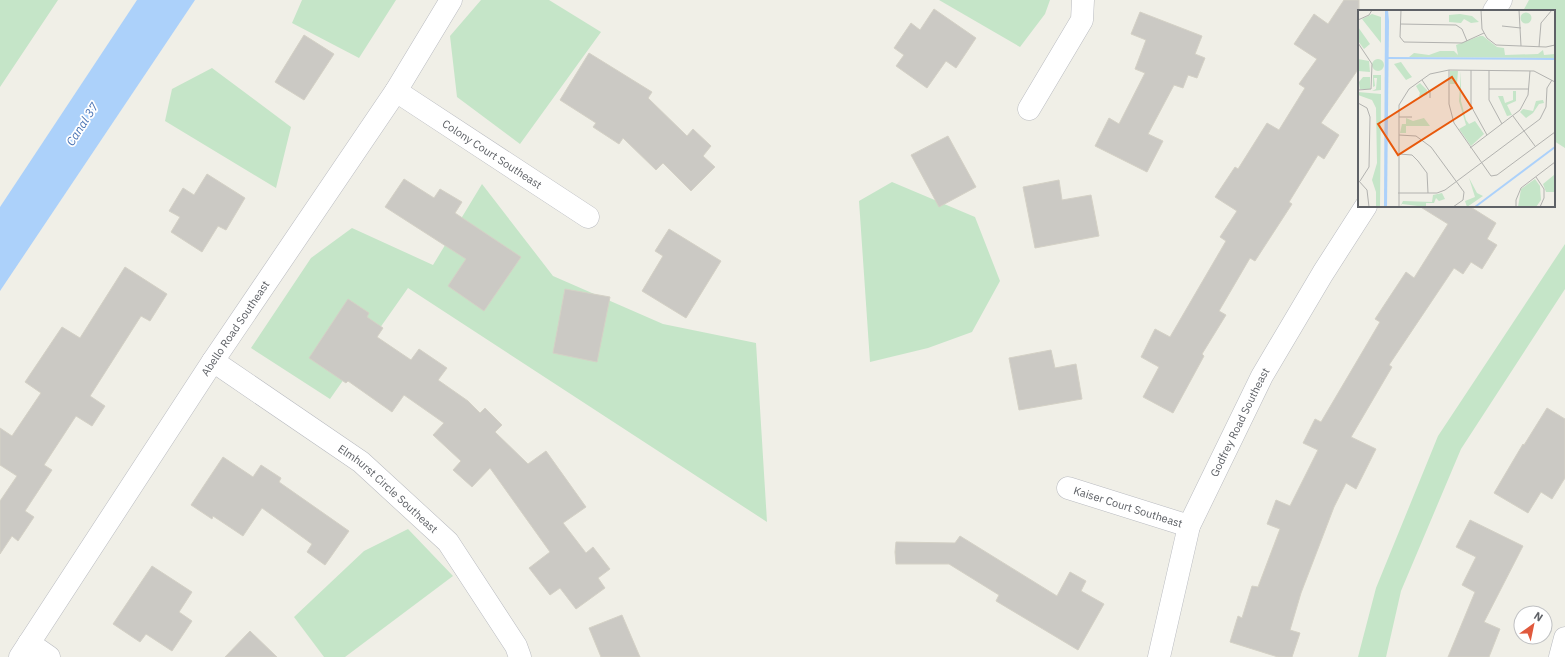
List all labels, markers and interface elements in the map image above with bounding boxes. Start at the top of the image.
inset map [1358,10,1555,207]
water label: Canal 37 [63,99,102,148]
street label: Colony Court Southeast [440,116,545,192]
street label: Abello Road Southeast [198,278,273,379]
street label: Godfrey Road Southeast [1207,365,1273,479]
street label: Elmhurst Circle Southeast [335,441,441,536]
street label: Kaiser Court Southeast [1072,483,1184,531]
north arrow [1513,605,1553,645]
text: N [1531,609,1546,625]

